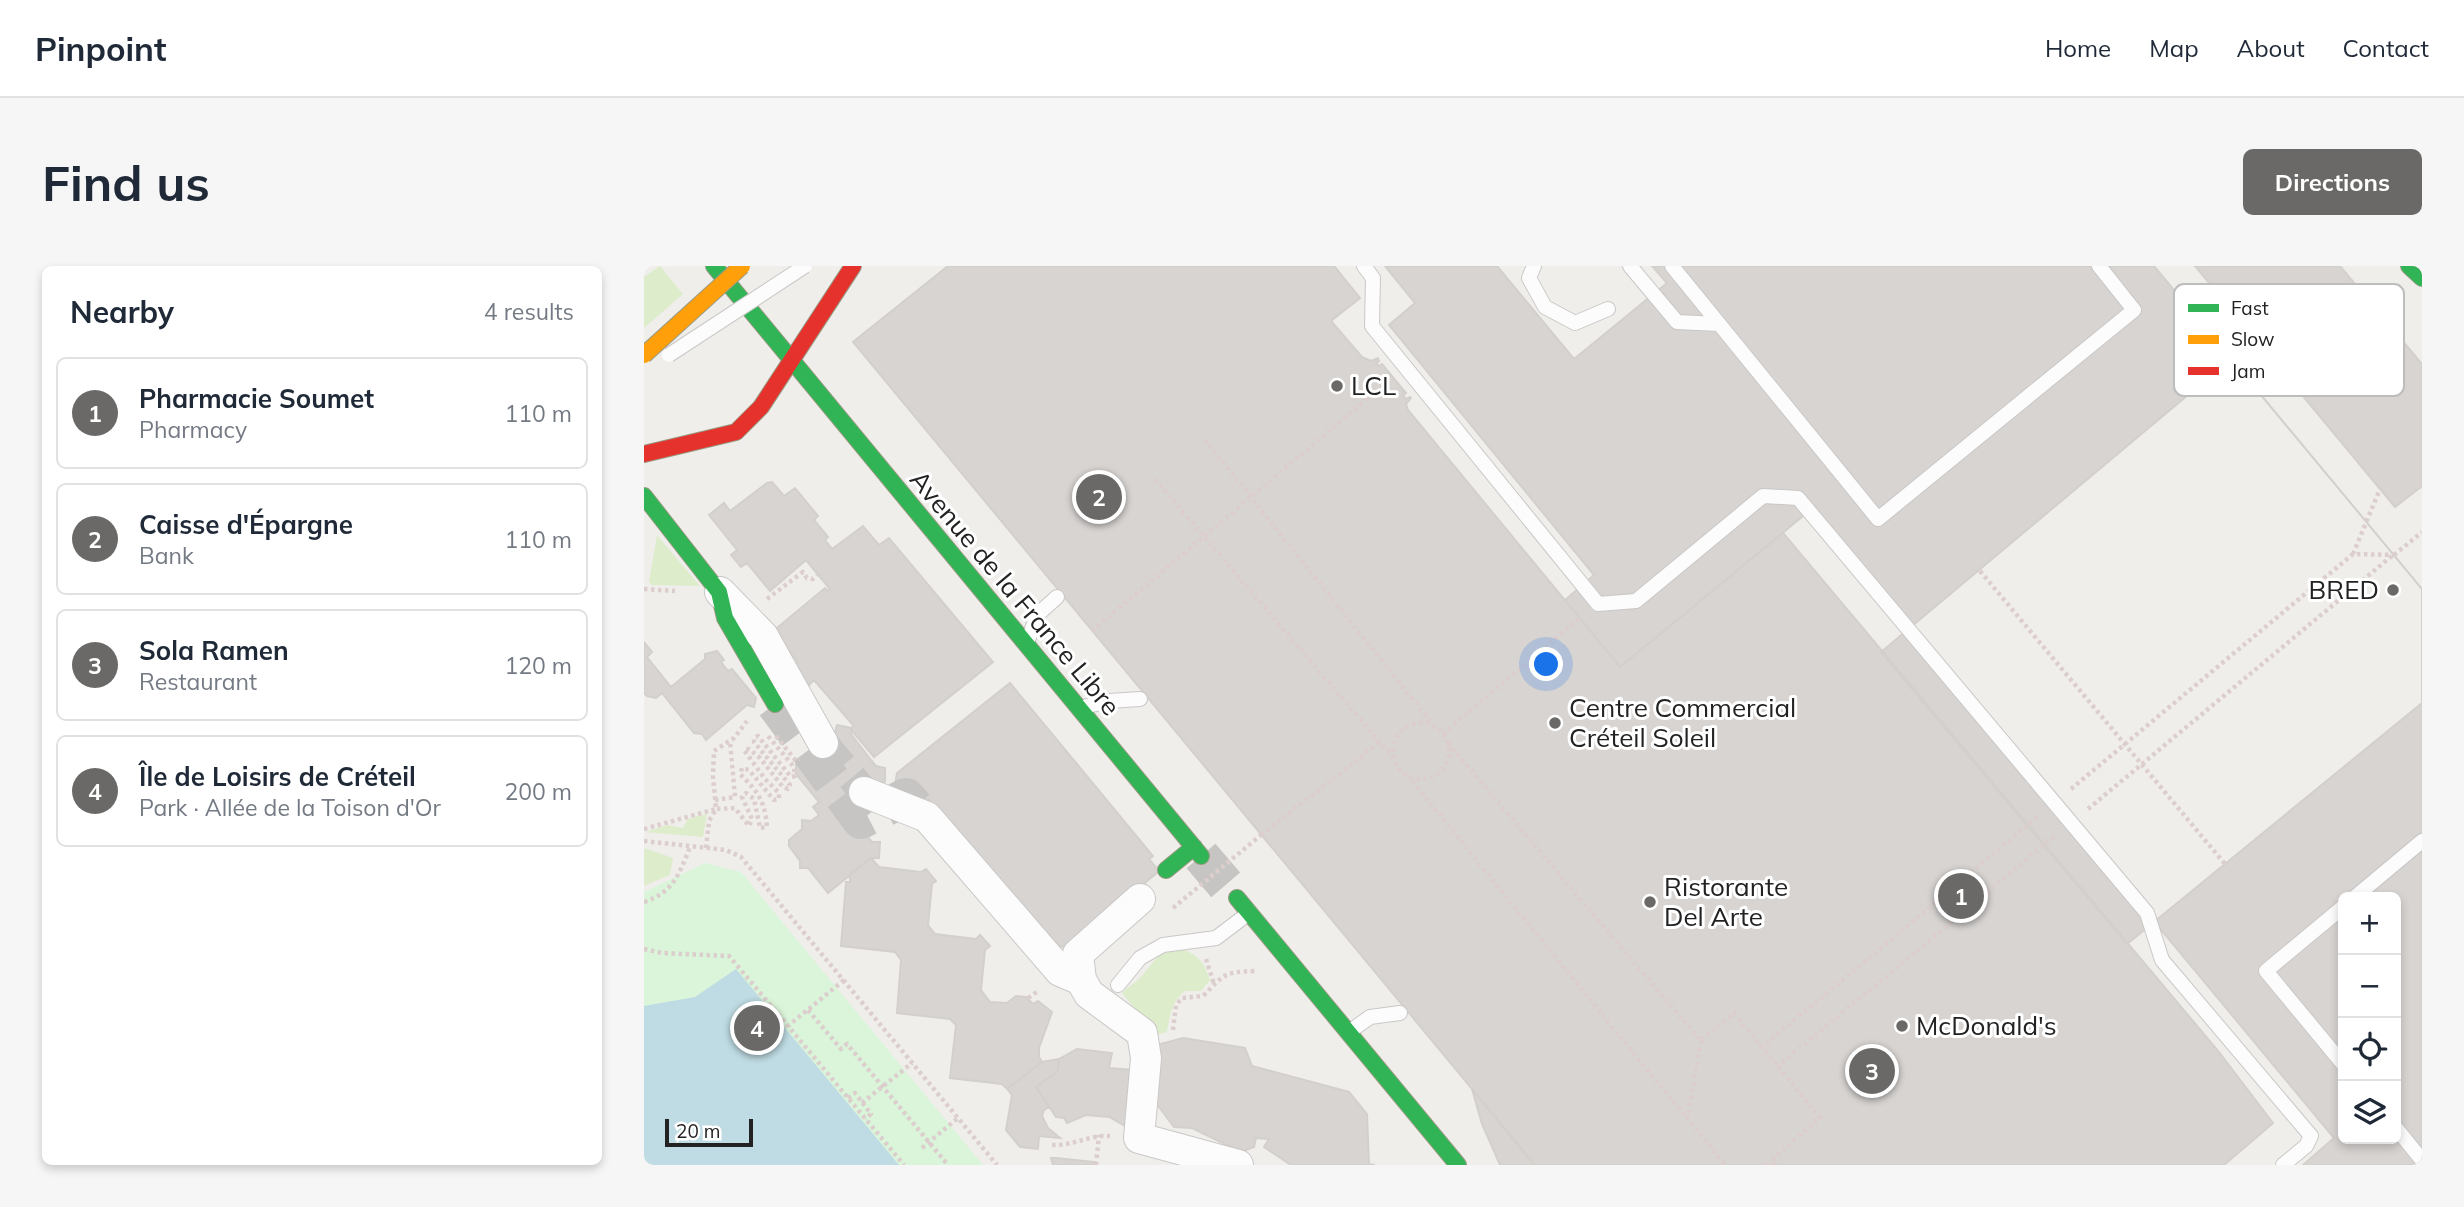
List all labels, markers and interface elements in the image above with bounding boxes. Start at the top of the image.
text: Pinpoint [35,28,167,69]
text: Home [2045,33,2111,63]
text: Map [2149,33,2199,63]
text: About [2237,33,2305,63]
text: Contact [2343,33,2429,63]
button: Directions [2243,149,2422,215]
text: Find us [42,152,210,213]
legend [2174,284,2404,396]
text: Nearby [70,293,174,331]
text: Fast [2231,296,2269,320]
text: 4 results [484,297,574,326]
text: Slow [2231,327,2275,351]
text: Jam [2231,359,2265,383]
place label: LCL [1351,369,1396,402]
marker: LCL [1329,378,1345,394]
text: Pharmacie Soumet [139,382,374,415]
text: 1 [88,399,102,428]
text: 110 m [504,399,572,428]
text: Pharmacy [139,415,247,444]
street label: Avenue de la France Libre [903,463,1128,722]
pin: 2 [1076,471,1122,523]
text: Caisse d'Épargne [139,508,353,541]
text: 2 [88,525,102,554]
text: 110 m [504,525,572,554]
text: Bank [139,541,194,570]
place label: BRED [2309,573,2379,606]
marker: BRED [2385,582,2401,598]
text: Sola Ramen [139,634,289,667]
your location [1529,647,1563,681]
text: 3 [88,651,102,680]
text: 120 m [504,651,572,680]
text: Restaurant [139,667,257,696]
place label: Centre Commercial Créteil Soleil [1569,691,1796,754]
marker: Centre Commercial Créteil Soleil [1547,715,1563,731]
text: Île de Loisirs de Créteil [139,760,416,793]
text: 4 [88,777,102,806]
text: 200 m [504,777,572,806]
text: Park · Allée de la Toison d'Or [139,793,441,822]
place label: Ristorante Del Arte [1664,870,1788,933]
pin: 1 [1938,870,1984,922]
map controls [2338,892,2401,1144]
button: + [2338,892,2401,955]
marker: Ristorante Del Arte [1642,894,1658,910]
button: − [2338,955,2401,1018]
pin: 4 [734,1002,780,1054]
place label: McDonald's [1916,1009,2057,1042]
marker: McDonald's [1894,1018,1910,1034]
button: locate [2338,1018,2401,1081]
pin: 3 [1849,1045,1895,1097]
button: layers [2338,1081,2401,1144]
scale bar [665,1116,752,1148]
text: 20 m [676,1119,720,1143]

